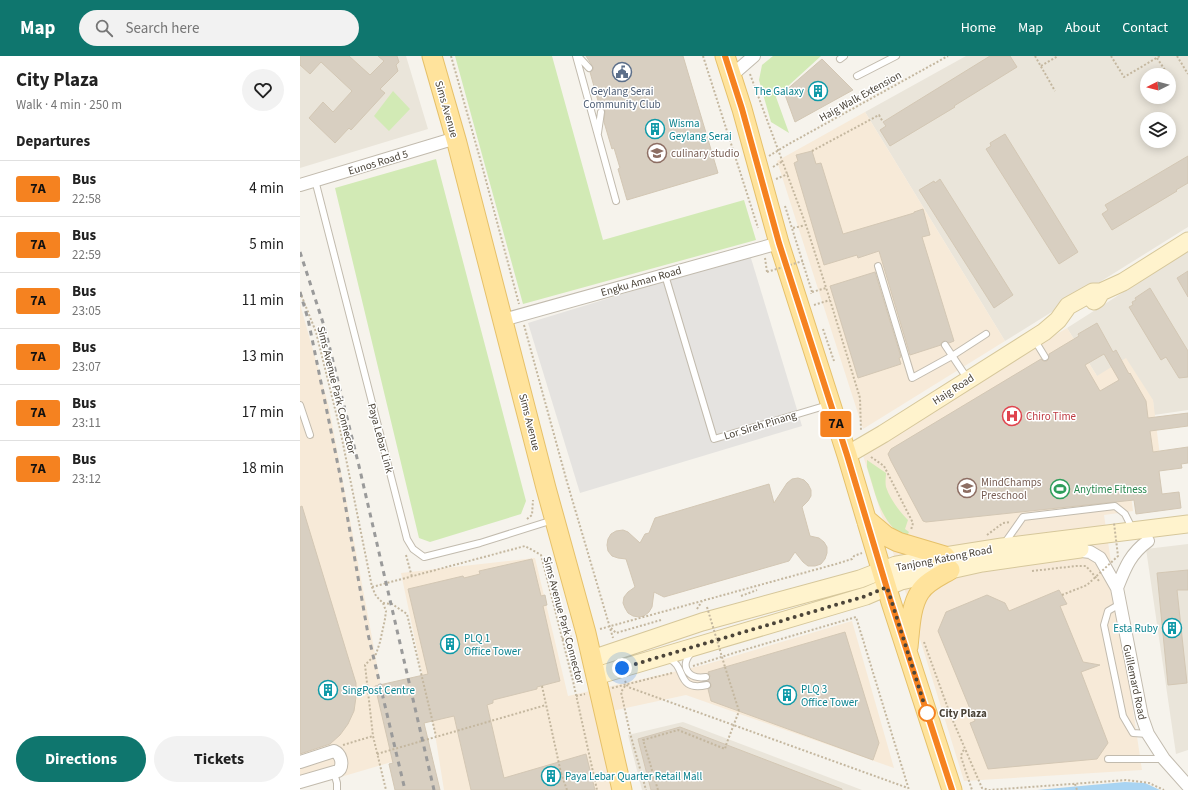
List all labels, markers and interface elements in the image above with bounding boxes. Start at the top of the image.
search box [79,10,359,46]
text: Map [20,15,55,42]
icon: search [93,17,115,39]
text: Search here [125,18,199,39]
text: Home [961,18,996,38]
text: Map [1018,18,1043,38]
text: About [1065,18,1100,38]
text: Contact [1122,18,1168,38]
public building icon: Geylang Serai Community Club [611,61,633,83]
text: City Plaza [16,67,99,94]
street label: Haig Walk Extension [816,68,904,125]
north arrow [1140,68,1176,104]
map controls [1140,68,1176,148]
button: heart [242,69,284,111]
street label: Sims Avenue [431,79,462,140]
building icon: The Galaxy [807,80,829,102]
place label: Geylang Serai Community Club [583,84,661,112]
place label: The Galaxy [754,84,804,99]
text: Walk · 4 min · 250 m [16,96,122,114]
button: layers [1140,112,1176,148]
place label: Wisma Geylang Serai [669,116,732,144]
building icon: Wisma Geylang Serai [644,118,666,140]
text: Departures [16,131,90,152]
school or university icon: culinary studio [646,142,668,164]
street label: Eunos Road 5 [346,146,410,179]
place label: culinary studio [671,146,739,161]
text: Bus [72,169,96,190]
text: 4 min [249,178,284,199]
text: 7A [30,179,46,199]
text: 22:58 [72,190,101,208]
text: Bus [72,225,96,246]
text: 5 min [249,234,284,255]
text: 7A [30,235,46,255]
text: 22:59 [72,246,101,264]
street label: Engku Aman Road [599,263,683,300]
text: Bus [72,281,96,302]
text: 11 min [242,290,284,311]
text: 7A [30,291,46,311]
text: 23:05 [72,302,101,320]
street label: Sims Avenue Park Connector [313,325,360,456]
text: Bus [72,337,96,358]
text: 13 min [242,346,284,367]
text: 7A [30,347,46,367]
text: 23:07 [72,358,101,376]
street label: Haig Road [930,370,977,408]
street label: Sims Avenue [515,392,544,453]
text: Bus [72,393,96,414]
text: 17 min [242,402,284,423]
street label: Paya Lebar Link [364,402,397,475]
text: 7A [30,403,46,423]
hospital icon: Chiro Time [1001,405,1023,427]
street label: Lor Sireh Pinang [722,407,799,444]
place label: Chiro Time [1026,409,1077,424]
line badge: 7A [818,411,854,437]
text: 23:11 [72,414,101,432]
text: 7A [828,414,844,434]
text: Bus [72,449,96,470]
text: 18 min [242,458,284,479]
text: 7A [30,459,46,479]
text: 23:12 [72,470,101,488]
place label: MindChamps Preschool [981,475,1042,503]
school or university icon: MindChamps Preschool [956,477,978,499]
sports icon: Anytime Fitness [1049,478,1071,500]
place label: Anytime Fitness [1074,482,1147,497]
street label: Tanjong Katong Road [895,542,994,575]
street label: Sims Avenue Park Connector [539,555,588,686]
building icon: Esta Ruby [1161,617,1183,639]
place label: Esta Ruby [1113,621,1158,636]
place label: PLQ 1 Office Tower [464,631,521,659]
building icon: PLQ 1 Office Tower [439,633,461,655]
street label: Guillemard Road [1119,643,1150,721]
your location [612,658,632,678]
building icon: SingPost Centre [317,679,339,701]
place label: PLQ 3 Office Tower [801,682,858,710]
place label: SingPost Centre [342,683,416,698]
building icon: PLQ 3 Office Tower [776,684,798,706]
marker: City Plaza [918,704,936,722]
place label: City Plaza [939,706,987,721]
button: Directions [16,736,146,782]
button: Tickets [154,736,284,782]
building icon: Paya Lebar Quarter Retail Mall [540,765,562,787]
place label: Paya Lebar Quarter Retail Mall [565,769,702,784]

